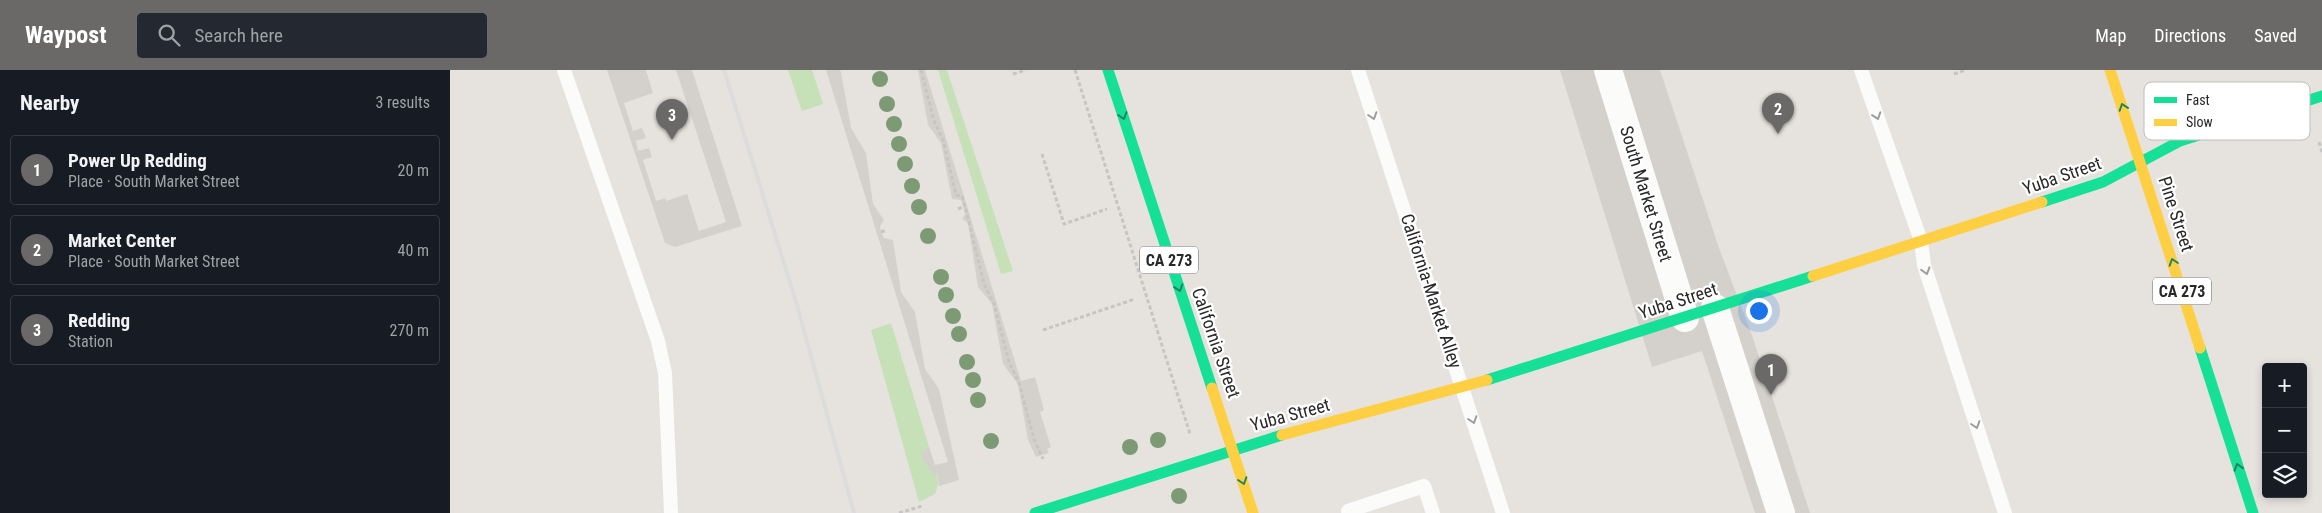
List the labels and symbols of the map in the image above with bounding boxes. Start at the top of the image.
legend [2144,82,2310,140]
text: Fast [2186,92,2210,108]
pin: 2 [1762,93,1794,134]
pin: 3 [656,99,688,140]
one-way arrow [2119,103,2129,112]
one-way arrow [1871,111,1881,120]
one-way arrow [1117,112,1127,120]
one-way arrow [1368,112,1378,120]
text: Slow [2186,114,2213,130]
street label: South Market Street [1616,123,1677,264]
street label: Yuba Street [2020,152,2104,199]
street label: Pine Street [2155,174,2198,254]
street label: California-Market Alley [1397,211,1467,371]
road number: CA 273 [1140,246,1198,274]
one-way arrow [2169,258,2179,266]
one-way arrow [1920,266,1930,274]
street label: Yuba Street [1636,278,1720,323]
road number: CA 273 [2153,278,2211,305]
one-way arrow [1173,283,1183,291]
street label: California Street [1188,285,1245,401]
your location [1746,298,1772,324]
pin: 1 [1755,354,1787,395]
street label: Yuba Street [1248,394,1332,435]
one-way arrow [1467,416,1477,424]
one-way arrow [1970,421,1980,429]
one-way arrow [2234,463,2244,471]
one-way arrow [1237,477,1247,485]

